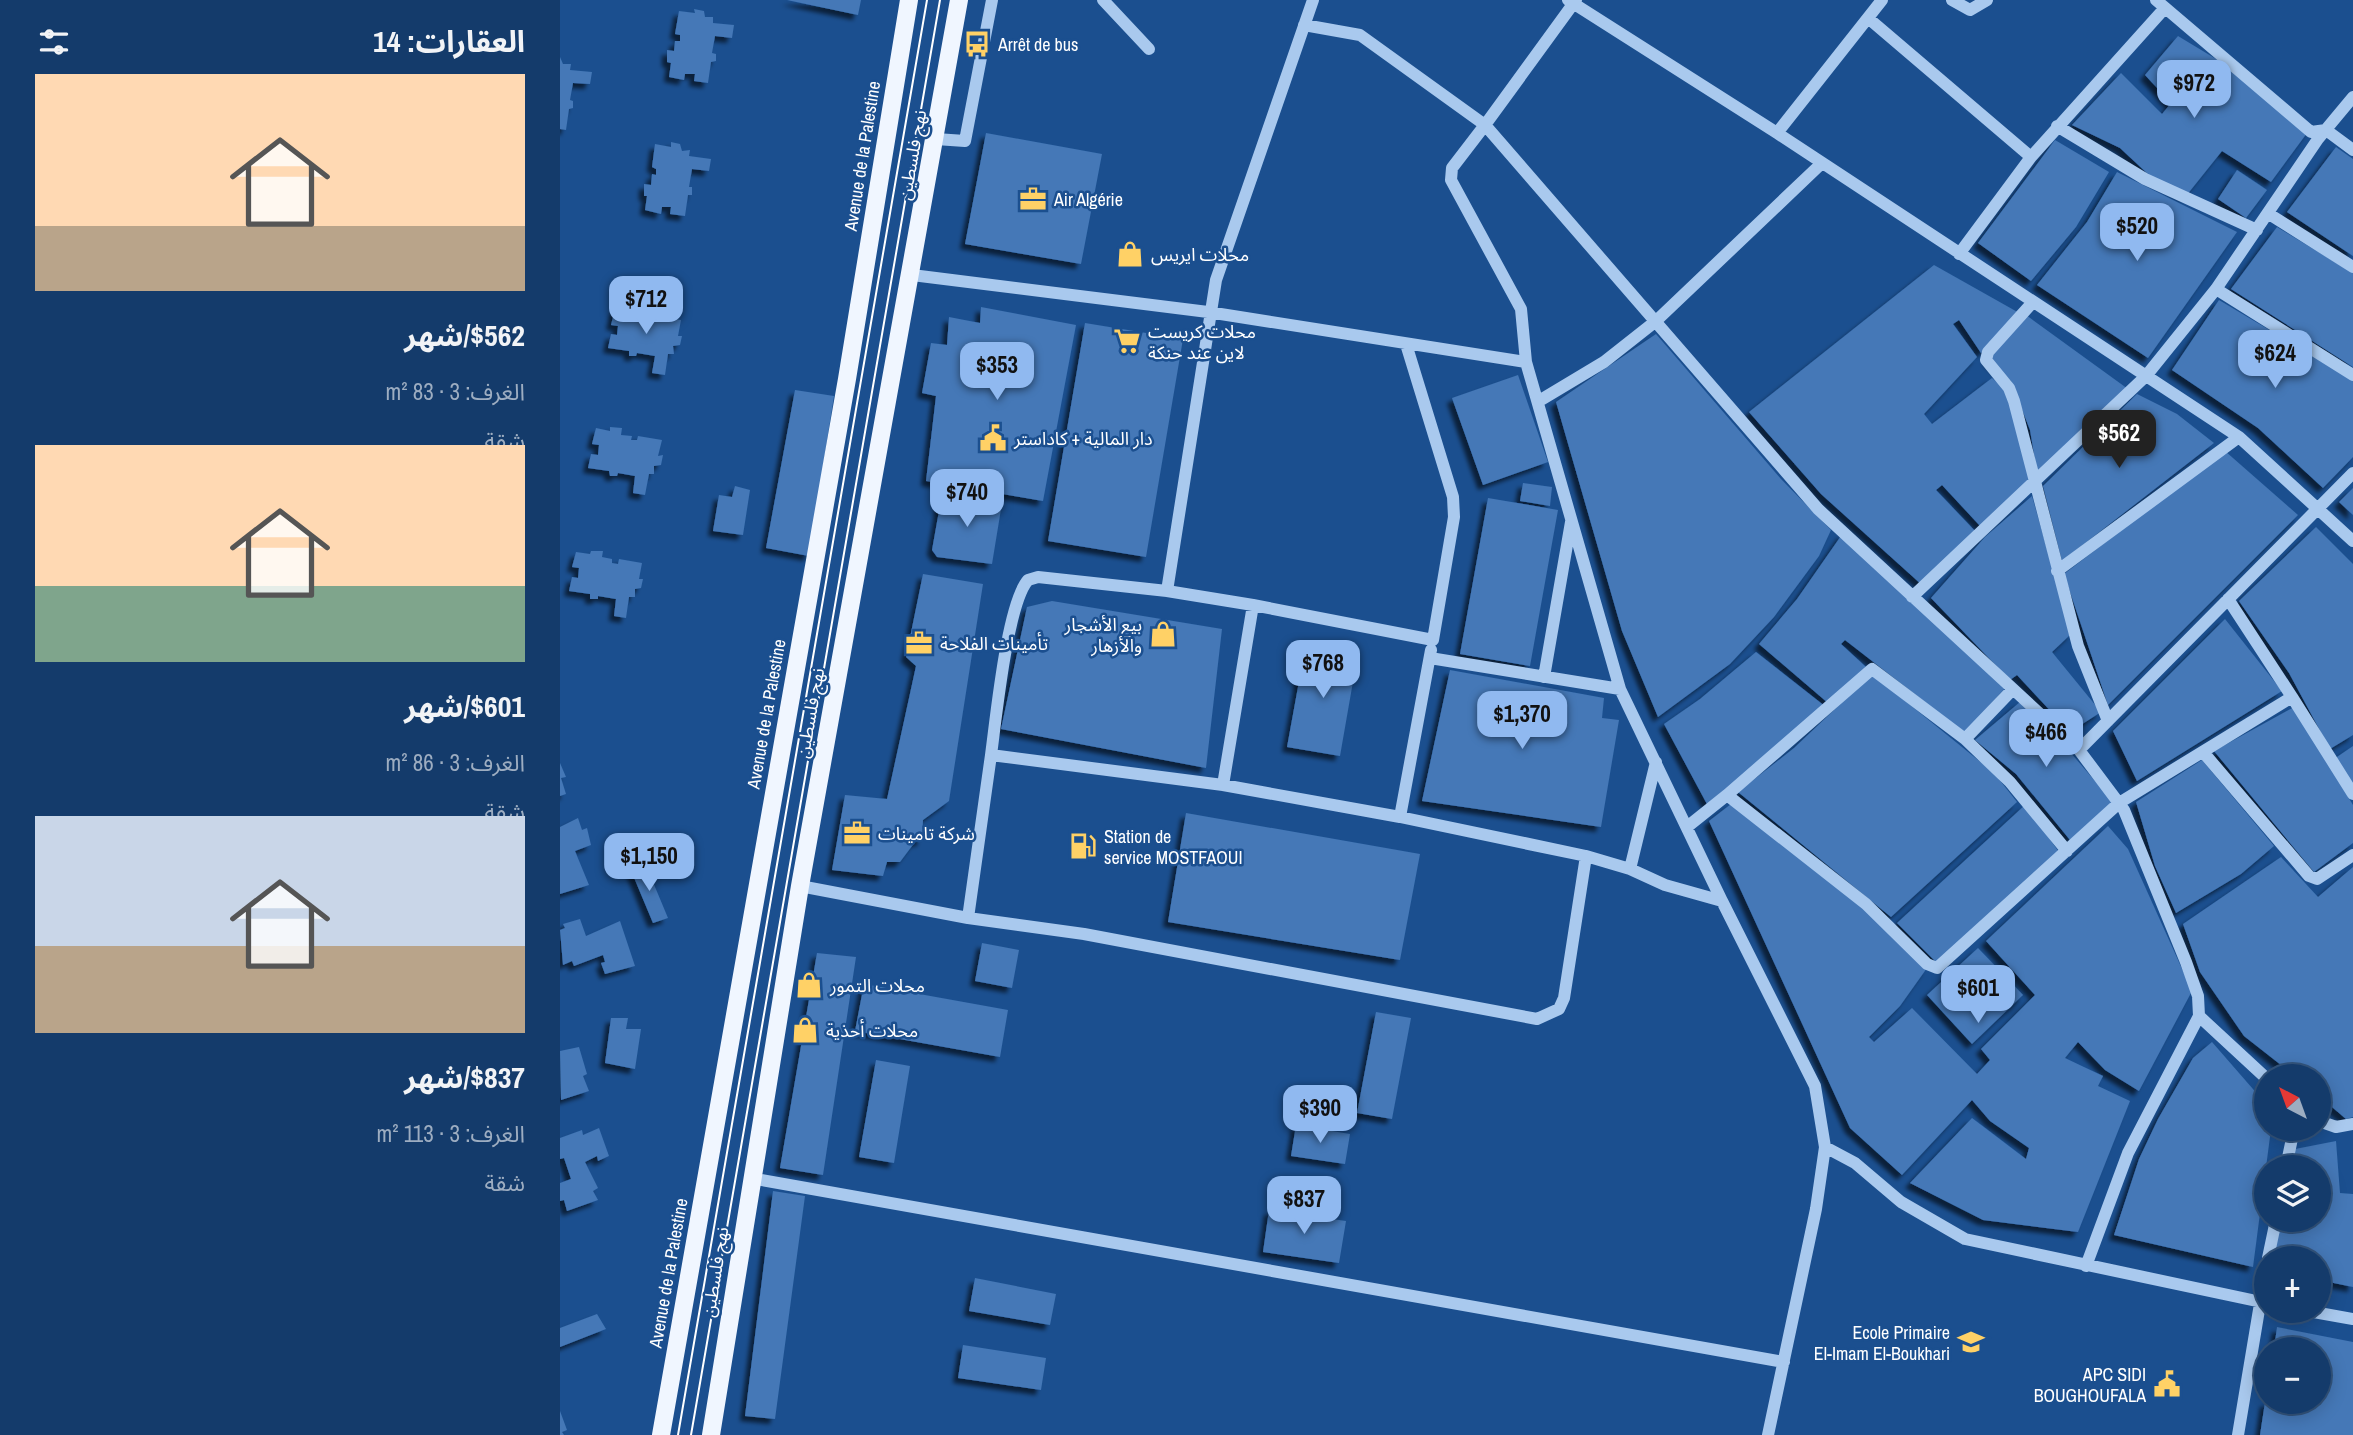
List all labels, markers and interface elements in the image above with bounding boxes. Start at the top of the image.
text: العقارات: 14 [373,21,525,61]
icon: filters [35,23,73,61]
bus stop icon: Arrêt de bus [962,29,992,59]
place label: Arrêt de bus [997,32,1078,57]
pin: $972 [2153,60,2235,120]
text: $972 [2173,67,2215,98]
street label: Avenue de la Palestine [838,79,886,234]
street label: نهج فلسطين [892,108,933,202]
icon: home [217,119,343,245]
office icon: Air Algérie [1018,184,1048,214]
place label: Air Algérie [1053,187,1123,212]
pin: $520 [2096,204,2178,263]
text: $520 [2116,210,2158,241]
shop icon: محلات ايريس [1115,239,1145,269]
place label: محلات ايريس [1151,242,1249,267]
pin: $712 [605,276,687,336]
text: $712 [625,283,667,314]
text: $562/شهر [404,315,525,355]
place label: محلات كريست لاين عند حنكة [1148,319,1256,365]
supermarket icon: محلات كريست لاين عند حنكة [1112,326,1142,356]
pin: $624 [2234,330,2316,390]
text: $624 [2254,337,2296,368]
pin: $353 [956,342,1038,402]
text: $353 [976,349,1018,380]
text: الغرف: 3 · 83 m² [386,376,525,407]
pin: $562 [2078,410,2160,470]
text: $562 [2098,417,2140,448]
public building icon: دار المالية + كاداستر [978,423,1008,453]
text: شقة [484,425,525,456]
place label: دار المالية + كاداستر [1013,426,1153,451]
pin: $740 [926,470,1008,529]
text: $740 [946,476,988,507]
icon: home [217,490,343,616]
place label: بيع الأشجار والأزهار [1064,612,1142,658]
shop icon: بيع الأشجار والأزهار [1148,619,1178,649]
office icon: تأمينات الفلاحة [904,628,934,658]
place label: تأمينات الفلاحة [940,631,1048,656]
street label: Avenue de la Palestine [740,637,791,792]
pin: $768 [1282,640,1364,700]
text: $768 [1302,647,1344,678]
street label: نهج فلسطين [790,666,831,760]
text: $601/شهر [404,686,525,726]
pin: $1,370 [1465,692,1579,751]
text: $1,370 [1493,698,1551,729]
pin: $466 [2005,710,2087,769]
text: $466 [2025,716,2067,747]
text: الغرف: 3 · 86 m² [386,747,525,778]
text: شقة [484,796,525,827]
office icon: شركة تامينات [842,818,872,848]
place label: شركة تامينات [878,821,975,846]
place label: Station de service MOSTFAOUI [1104,824,1243,870]
fuel station icon: Station de service MOSTFAOUI [1068,831,1098,861]
pin: $1,150 [592,834,706,893]
text: $1,150 [620,840,678,871]
icon: home [217,861,343,987]
pin: $601 [1937,965,2019,1025]
shop icon: محلات التمور [794,970,824,1000]
text: $601 [1957,972,1999,1003]
place label: محلات التمور [829,973,925,998]
shop icon: محلات أحذية [790,1015,820,1045]
place label: محلات أحذية [826,1018,918,1043]
text: $837/شهر [404,1057,525,1097]
north arrow [2254,1064,2331,1141]
map controls [2254,1064,2331,1414]
pin: $390 [1279,1086,1361,1145]
text: $390 [1299,1092,1341,1123]
text: الغرف: 3 · 113 m² [376,1118,525,1149]
button: layers [2254,1155,2331,1232]
text: شقة [484,1167,525,1198]
pin: $837 [1263,1176,1345,1236]
text: $837 [1283,1183,1325,1214]
street label: Avenue de la Palestine [642,1196,693,1351]
street label: نهج فلسطين [696,1225,735,1319]
button: + [2254,1246,2331,1323]
place label: Ecole Primaire El-Imam El-Boukhari [1814,1320,1950,1366]
school or university icon: Ecole Primaire El-Imam El-Boukhari [1956,1327,1986,1357]
button: − [2254,1337,2331,1414]
place label: APC SIDI BOUGHOUFALA [2034,1362,2146,1408]
public building icon: APC SIDI BOUGHOUFALA [2152,1369,2182,1399]

